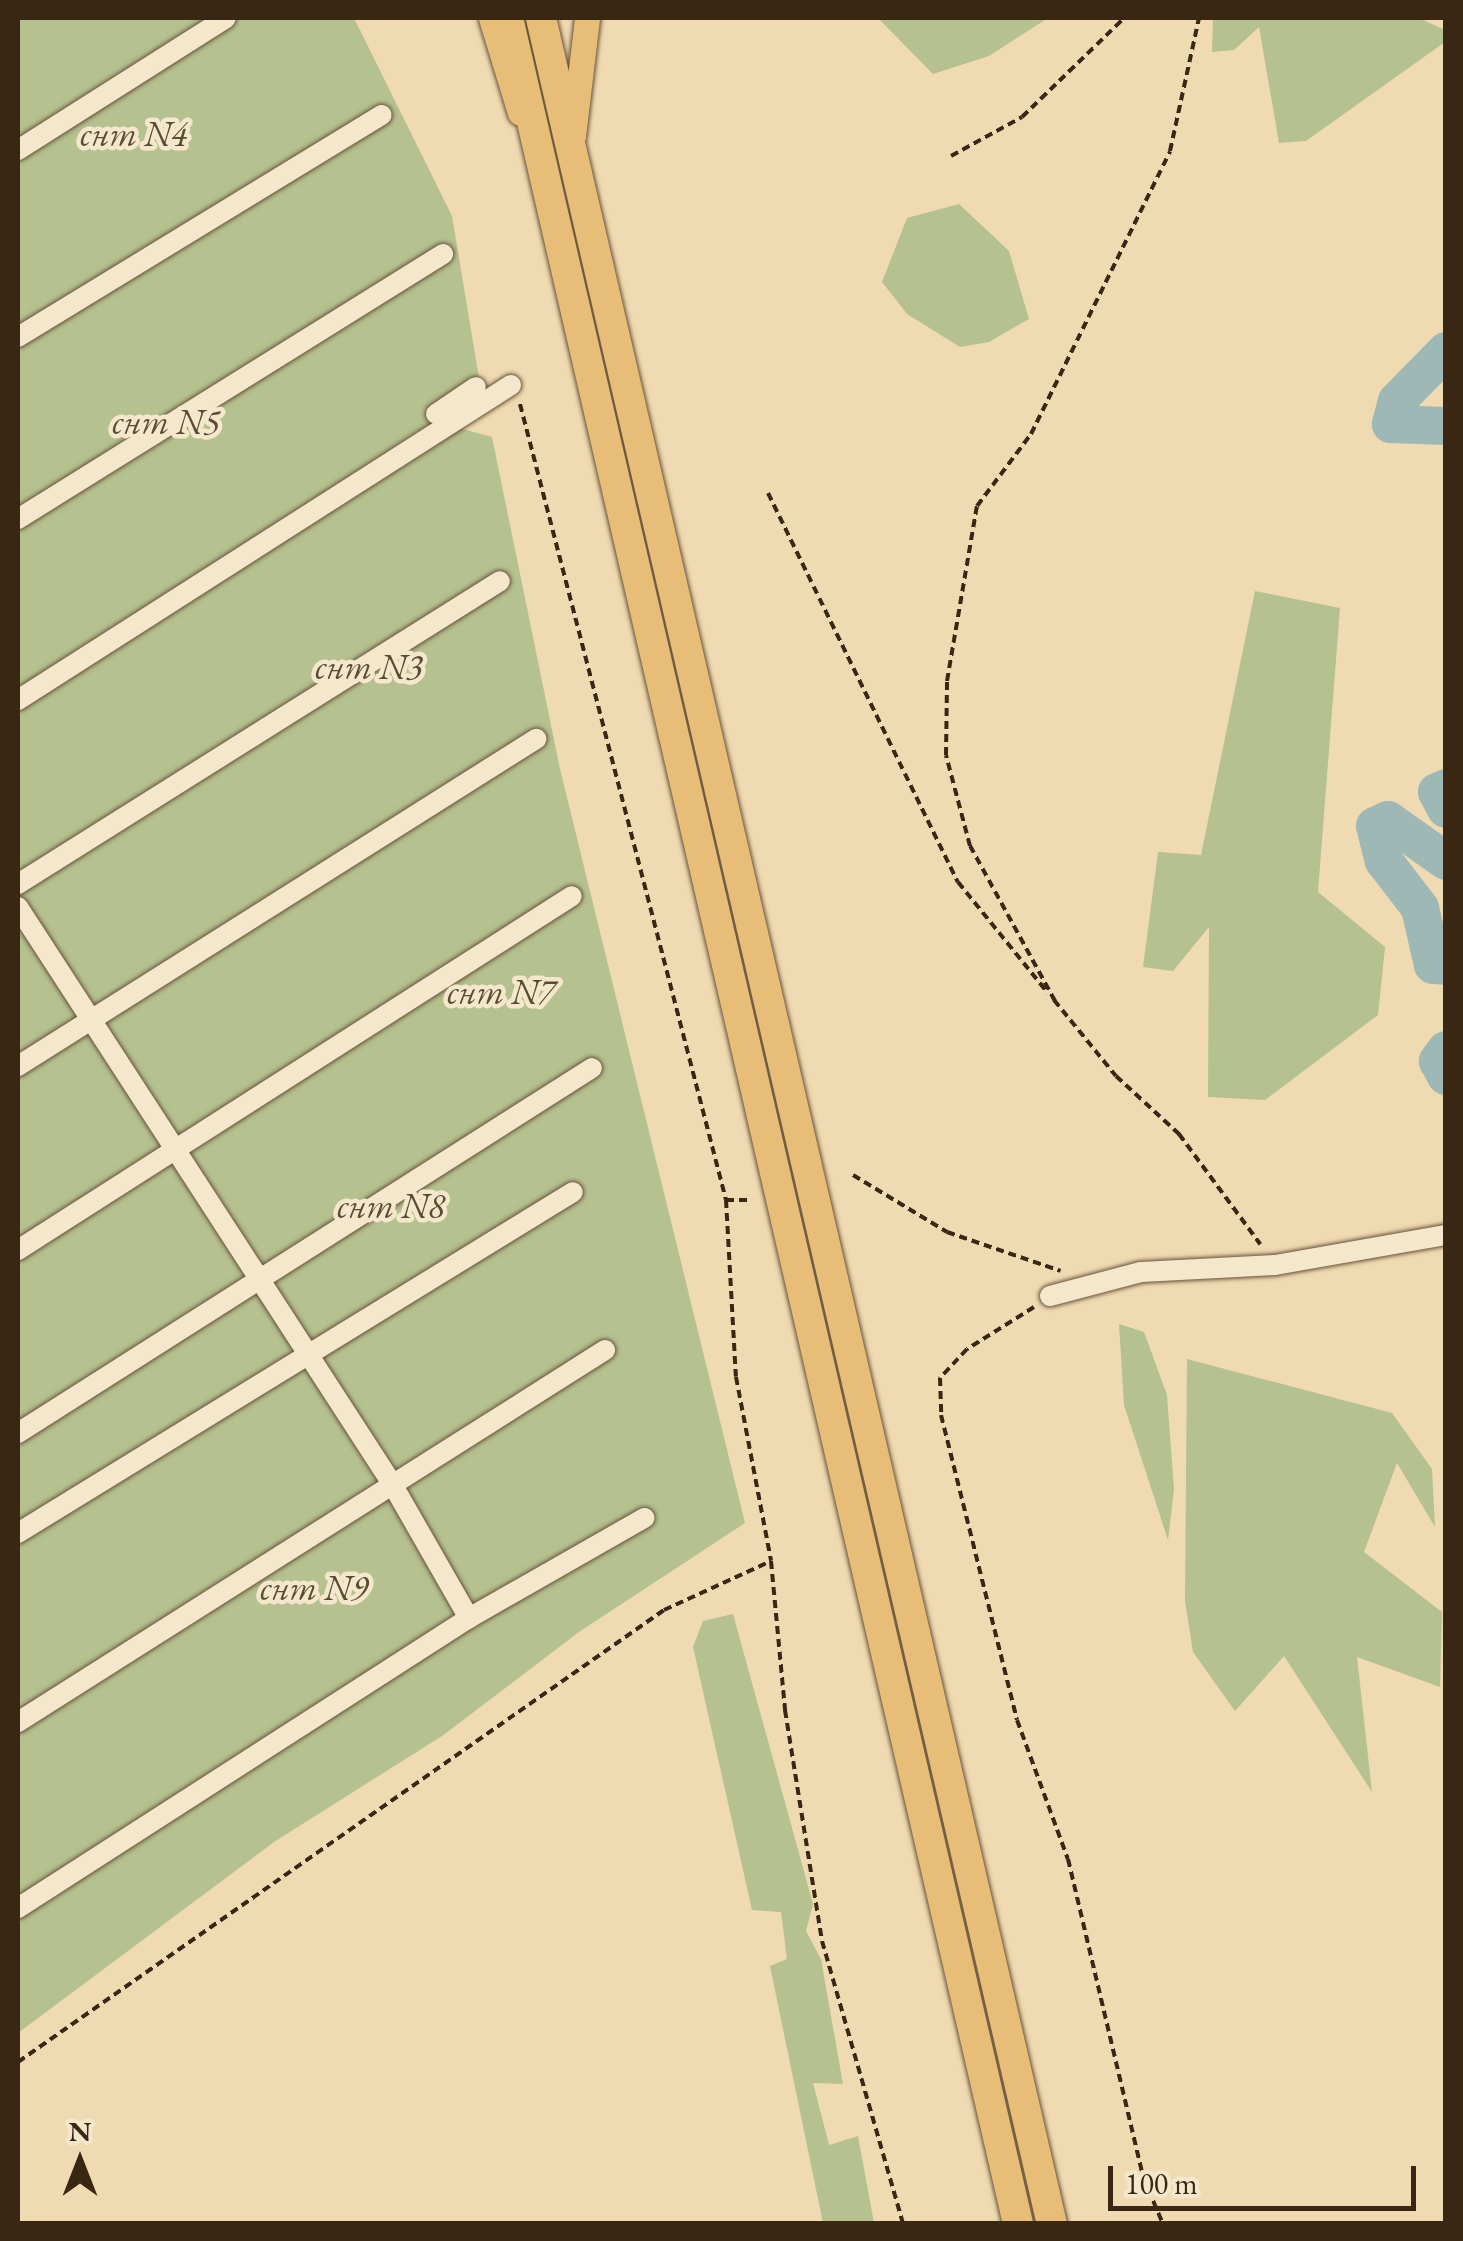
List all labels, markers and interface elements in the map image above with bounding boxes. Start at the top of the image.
park label: снт N4 [80,113,188,155]
park label: снт N5 [112,401,220,443]
park label: снт N3 [315,646,423,688]
park label: снт N7 [447,971,555,1013]
park label: снт N8 [337,1185,445,1227]
park label: снт N9 [260,1567,368,1609]
north arrow [30,2111,130,2211]
text: N [69,2113,91,2149]
scale bar [1113,2146,1420,2208]
text: 100 m [1125,2164,1198,2203]

